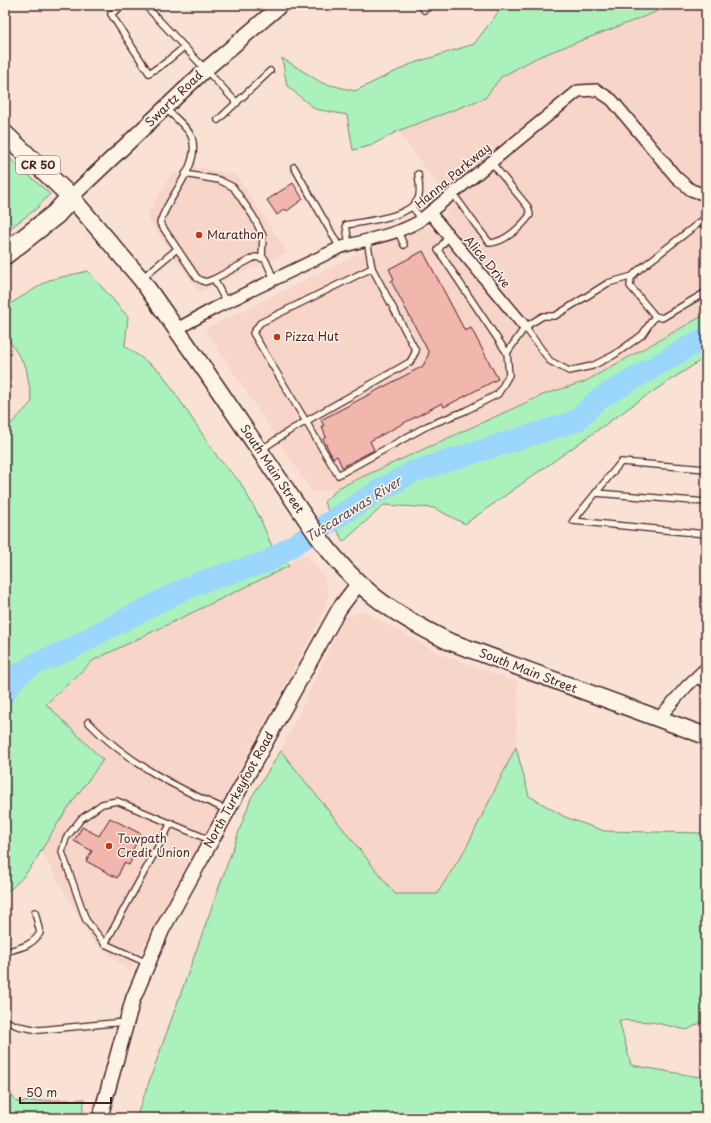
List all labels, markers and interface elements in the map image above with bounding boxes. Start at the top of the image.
street label: Swartz Road [140,66,206,131]
street label: Hanna Parkway [411,138,494,212]
road number: CR 50 [16,156,60,174]
place label: Marathon [207,225,264,243]
marker: Marathon [194,230,204,240]
street label: Alice Drive [460,231,515,291]
place label: Pizza Hut [285,327,339,345]
marker: Pizza Hut [272,332,282,342]
street label: South Main Street [236,420,309,517]
water label: Tuscarawas River [301,470,407,546]
street label: South Main Street [477,643,580,697]
street label: North Turkeyfoot Road [199,728,278,851]
place label: Towpath Credit Union [117,829,190,861]
marker: Towpath Credit Union [104,841,114,851]
scale bar [20,1079,111,1105]
text: 50 m [26,1083,57,1101]

